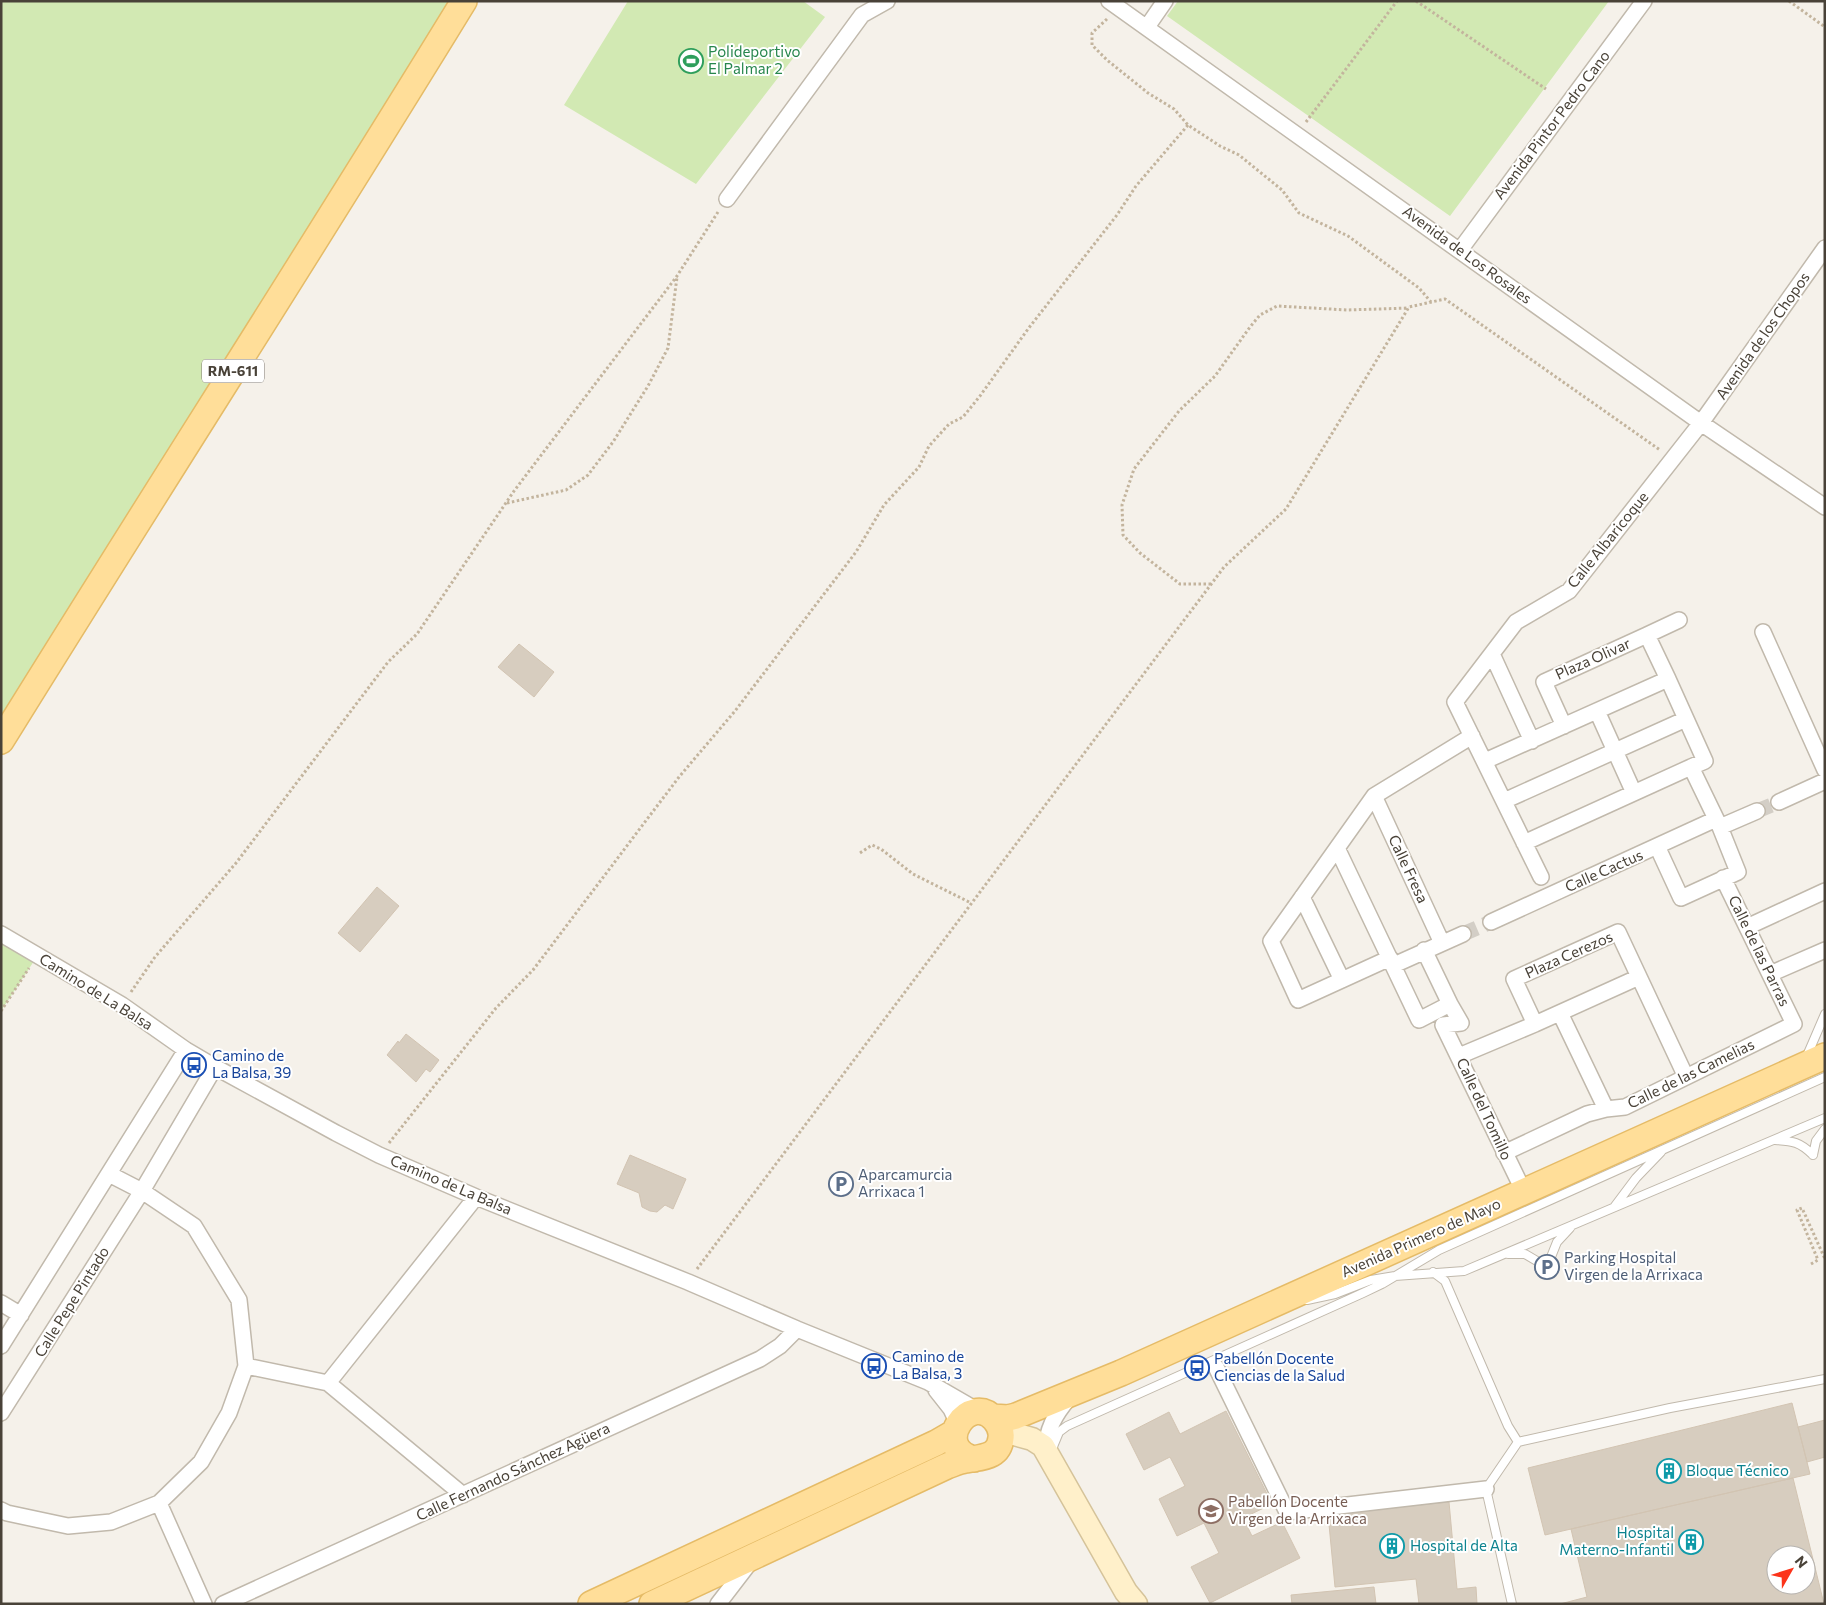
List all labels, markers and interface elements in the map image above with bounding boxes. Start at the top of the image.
place label: Polideportivo El Palmar 2 [708,42,801,77]
street label: Avenida Pintor Pedro Cano [1489,46,1613,202]
sports icon: Polideportivo El Palmar 2 [678,48,704,74]
street label: Avenida de Los Rosales [1400,201,1536,307]
street label: Avenida de los Chopos [1711,268,1813,402]
road number: RM-611 [202,360,264,382]
street label: Calle Albaricoque [1563,488,1652,591]
street label: Plaza Olivar [1552,633,1633,683]
street label: Calle Fresa [1385,832,1433,906]
street label: Calle Cactus [1562,845,1646,895]
street label: Calle de las Parras [1725,892,1795,1009]
street label: Plaza Cerezos [1522,927,1615,981]
street label: Camino de La Balsa [37,949,157,1033]
street label: Calle de las Camelias [1624,1035,1757,1112]
place label: Camino de La Balsa, 39 [212,1046,291,1081]
bus stop icon: Camino de La Balsa, 39 [181,1052,207,1078]
street label: Calle del Tomillo [1453,1055,1516,1163]
street label: Camino de La Balsa [388,1150,515,1218]
place label: Aparcamurcia Arrixaca 1 [858,1165,952,1200]
parking icon: Aparcamurcia Arrixaca 1 [828,1171,854,1197]
street label: Avenida Primero de Mayo [1338,1194,1503,1280]
street label: Calle Pepe Pintado [30,1243,112,1360]
place label: Parking Hospital Virgen de la Arrixaca [1564,1248,1703,1283]
parking icon: Parking Hospital Virgen de la Arrixaca [1534,1254,1560,1280]
place label: Camino de La Balsa, 3 [892,1347,964,1382]
place label: Pabellón Docente Ciencias de la Salud [1214,1349,1345,1384]
bus stop icon: Camino de La Balsa, 3 [861,1353,887,1379]
bus stop icon: Pabellón Docente Ciencias de la Salud [1184,1355,1210,1381]
street label: Calle Fernando Sánchez Agüera [413,1418,612,1524]
building icon: Bloque Técnico [1656,1458,1682,1484]
place label: Bloque Técnico [1686,1461,1789,1479]
place label: Pabellón Docente Virgen de la Arrixaca [1228,1492,1367,1527]
school or university icon: Pabellón Docente Virgen de la Arrixaca [1198,1498,1224,1524]
place label: Hospital Materno-Infantil [1559,1523,1674,1558]
building icon: Hospital Materno-Infantil [1678,1529,1704,1555]
building icon: Hospital de Alta [1379,1533,1405,1559]
place label: Hospital de Alta [1410,1536,1518,1554]
north arrow [1766,1545,1816,1595]
text: N [1792,1552,1811,1571]

